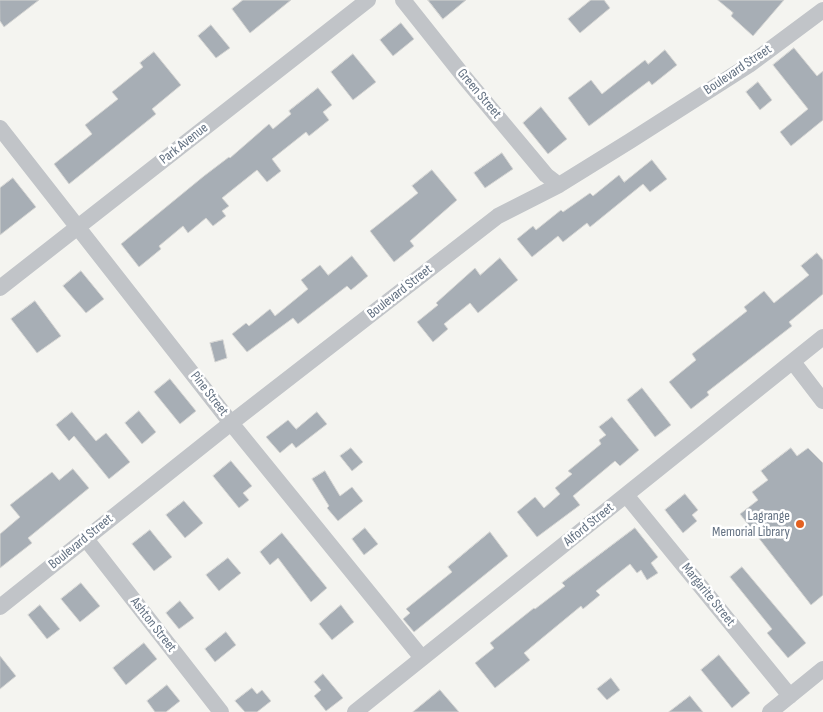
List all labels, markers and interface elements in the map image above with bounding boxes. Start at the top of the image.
street label: Boulevard Street [701,41,775,99]
street label: Green Street [453,66,505,122]
street label: Park Avenue [156,120,212,168]
street label: Boulevard Street [364,261,436,323]
street label: Pine Street [186,368,232,420]
street label: Alford Street [561,500,617,550]
place label: Lagrange Memorial Library [712,508,790,540]
street label: Boulevard Street [45,511,117,573]
marker: Lagrange Memorial Library [794,518,806,530]
street label: Margarite Street [677,560,739,630]
street label: Ashton Street [126,594,180,656]

